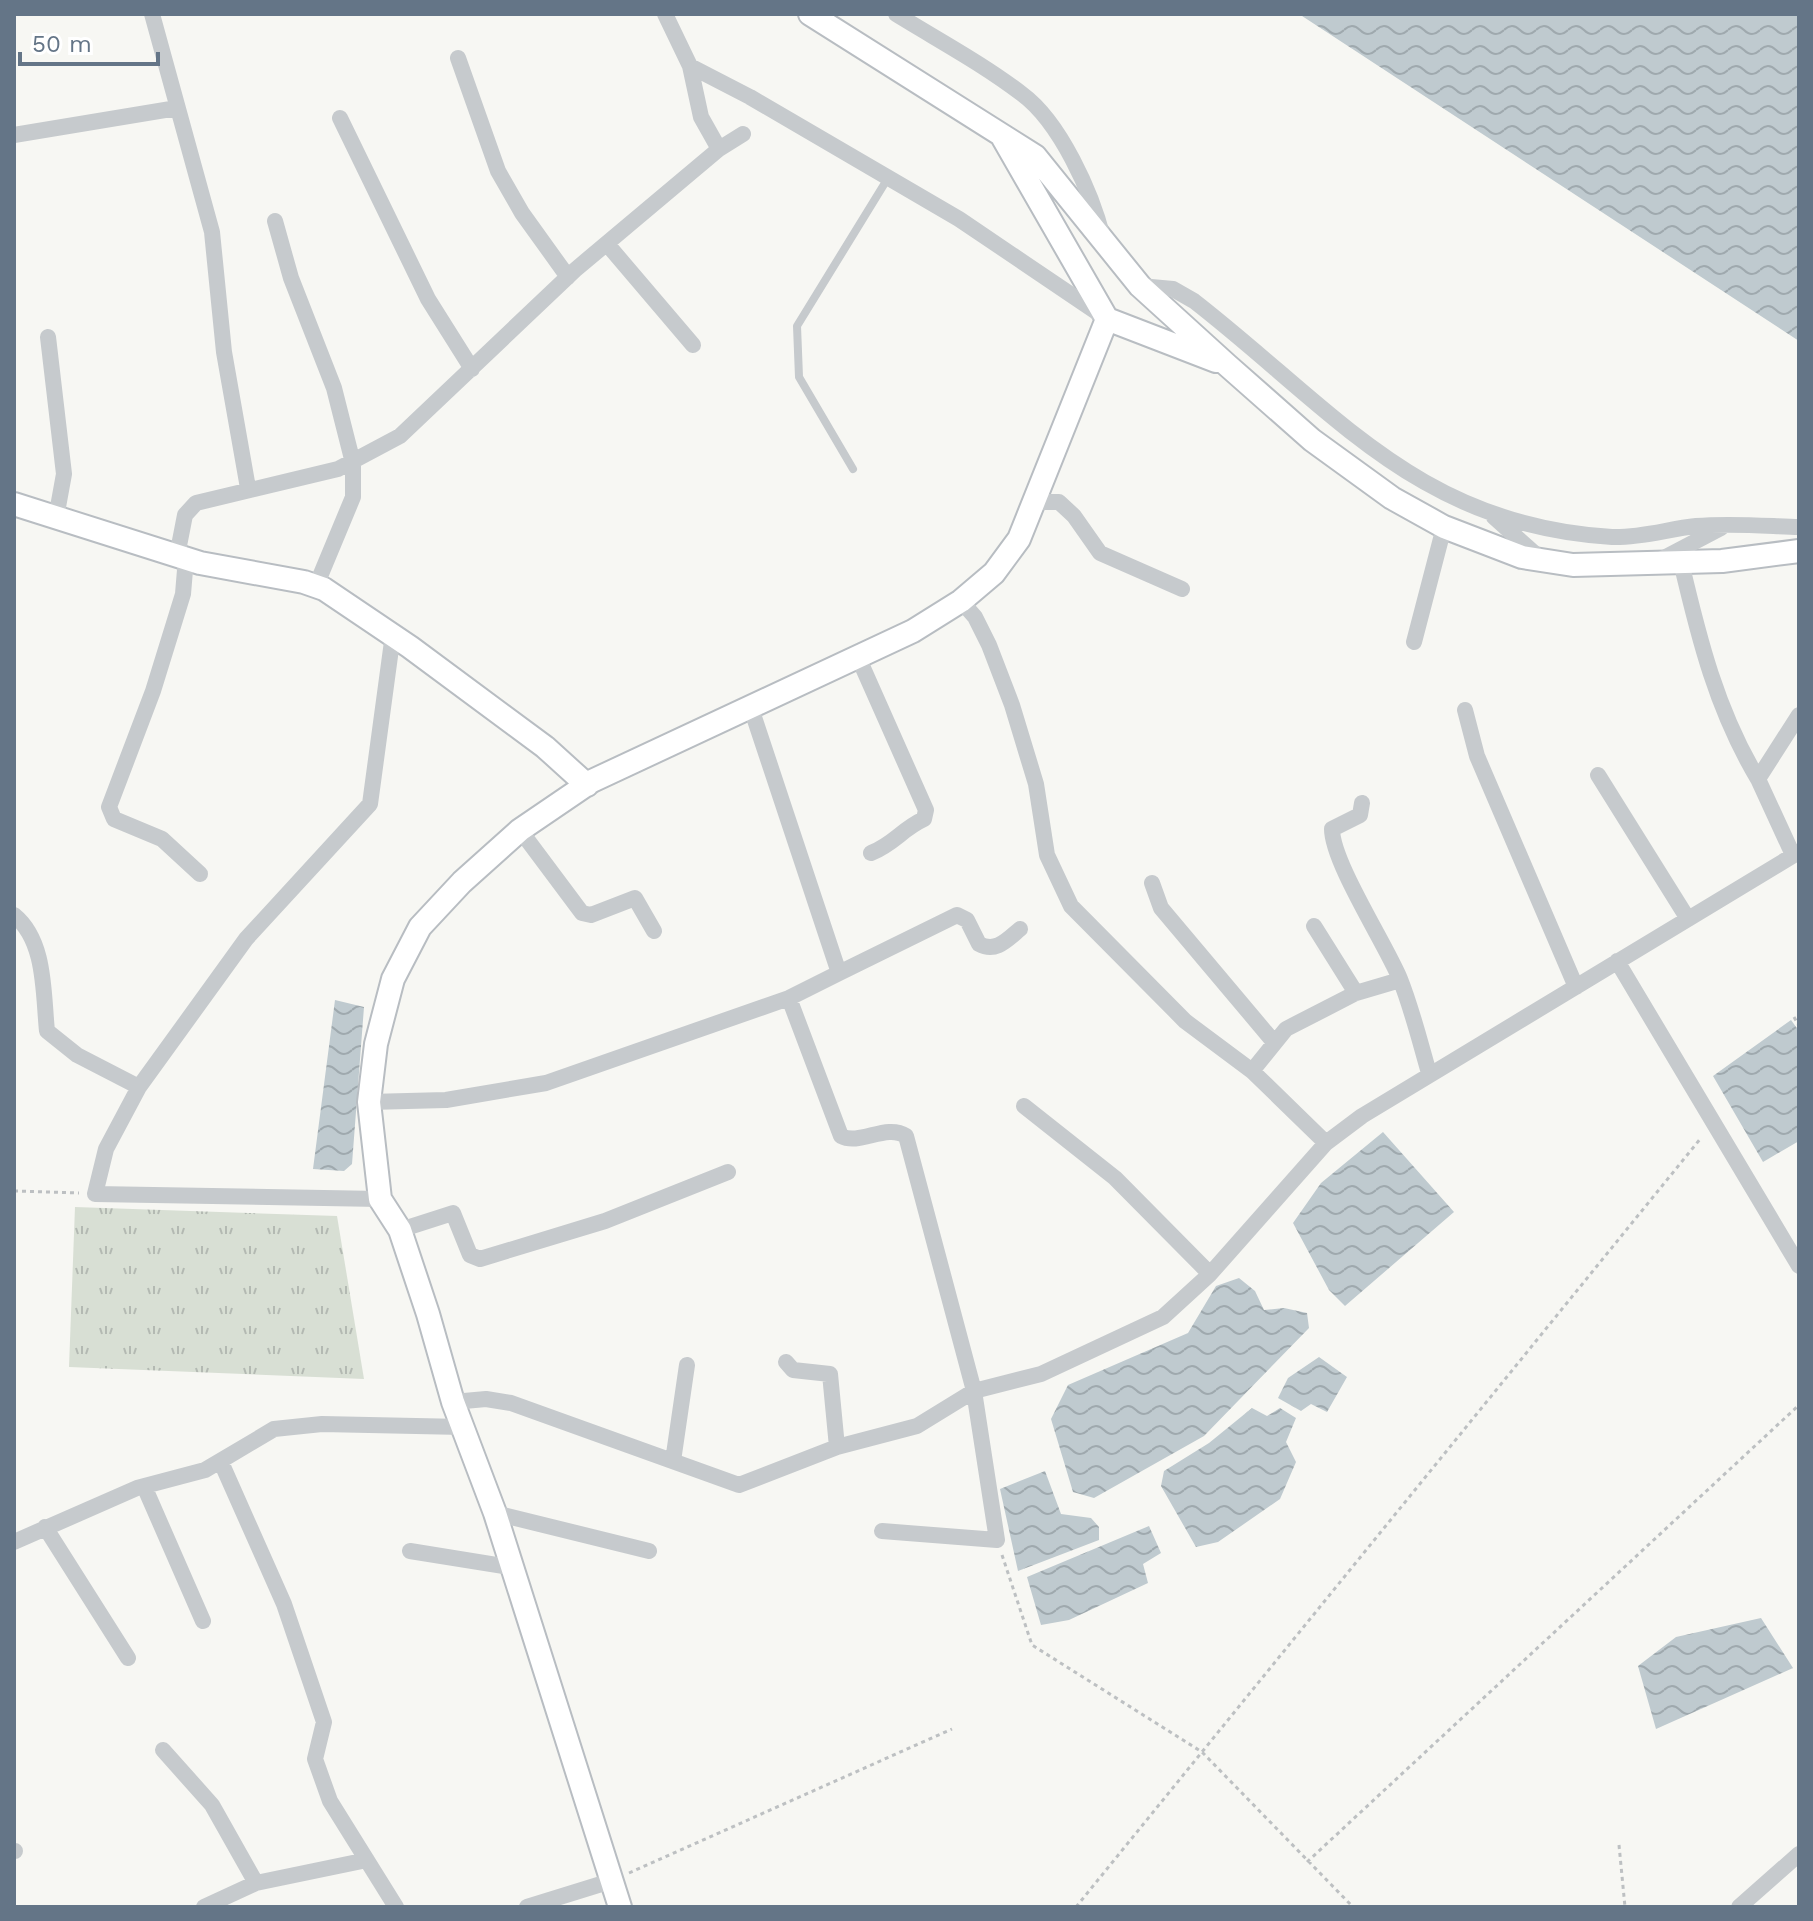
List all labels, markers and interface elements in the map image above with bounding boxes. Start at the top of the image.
scale bar [20,16,158,66]
text: 50 m [32,30,92,58]

